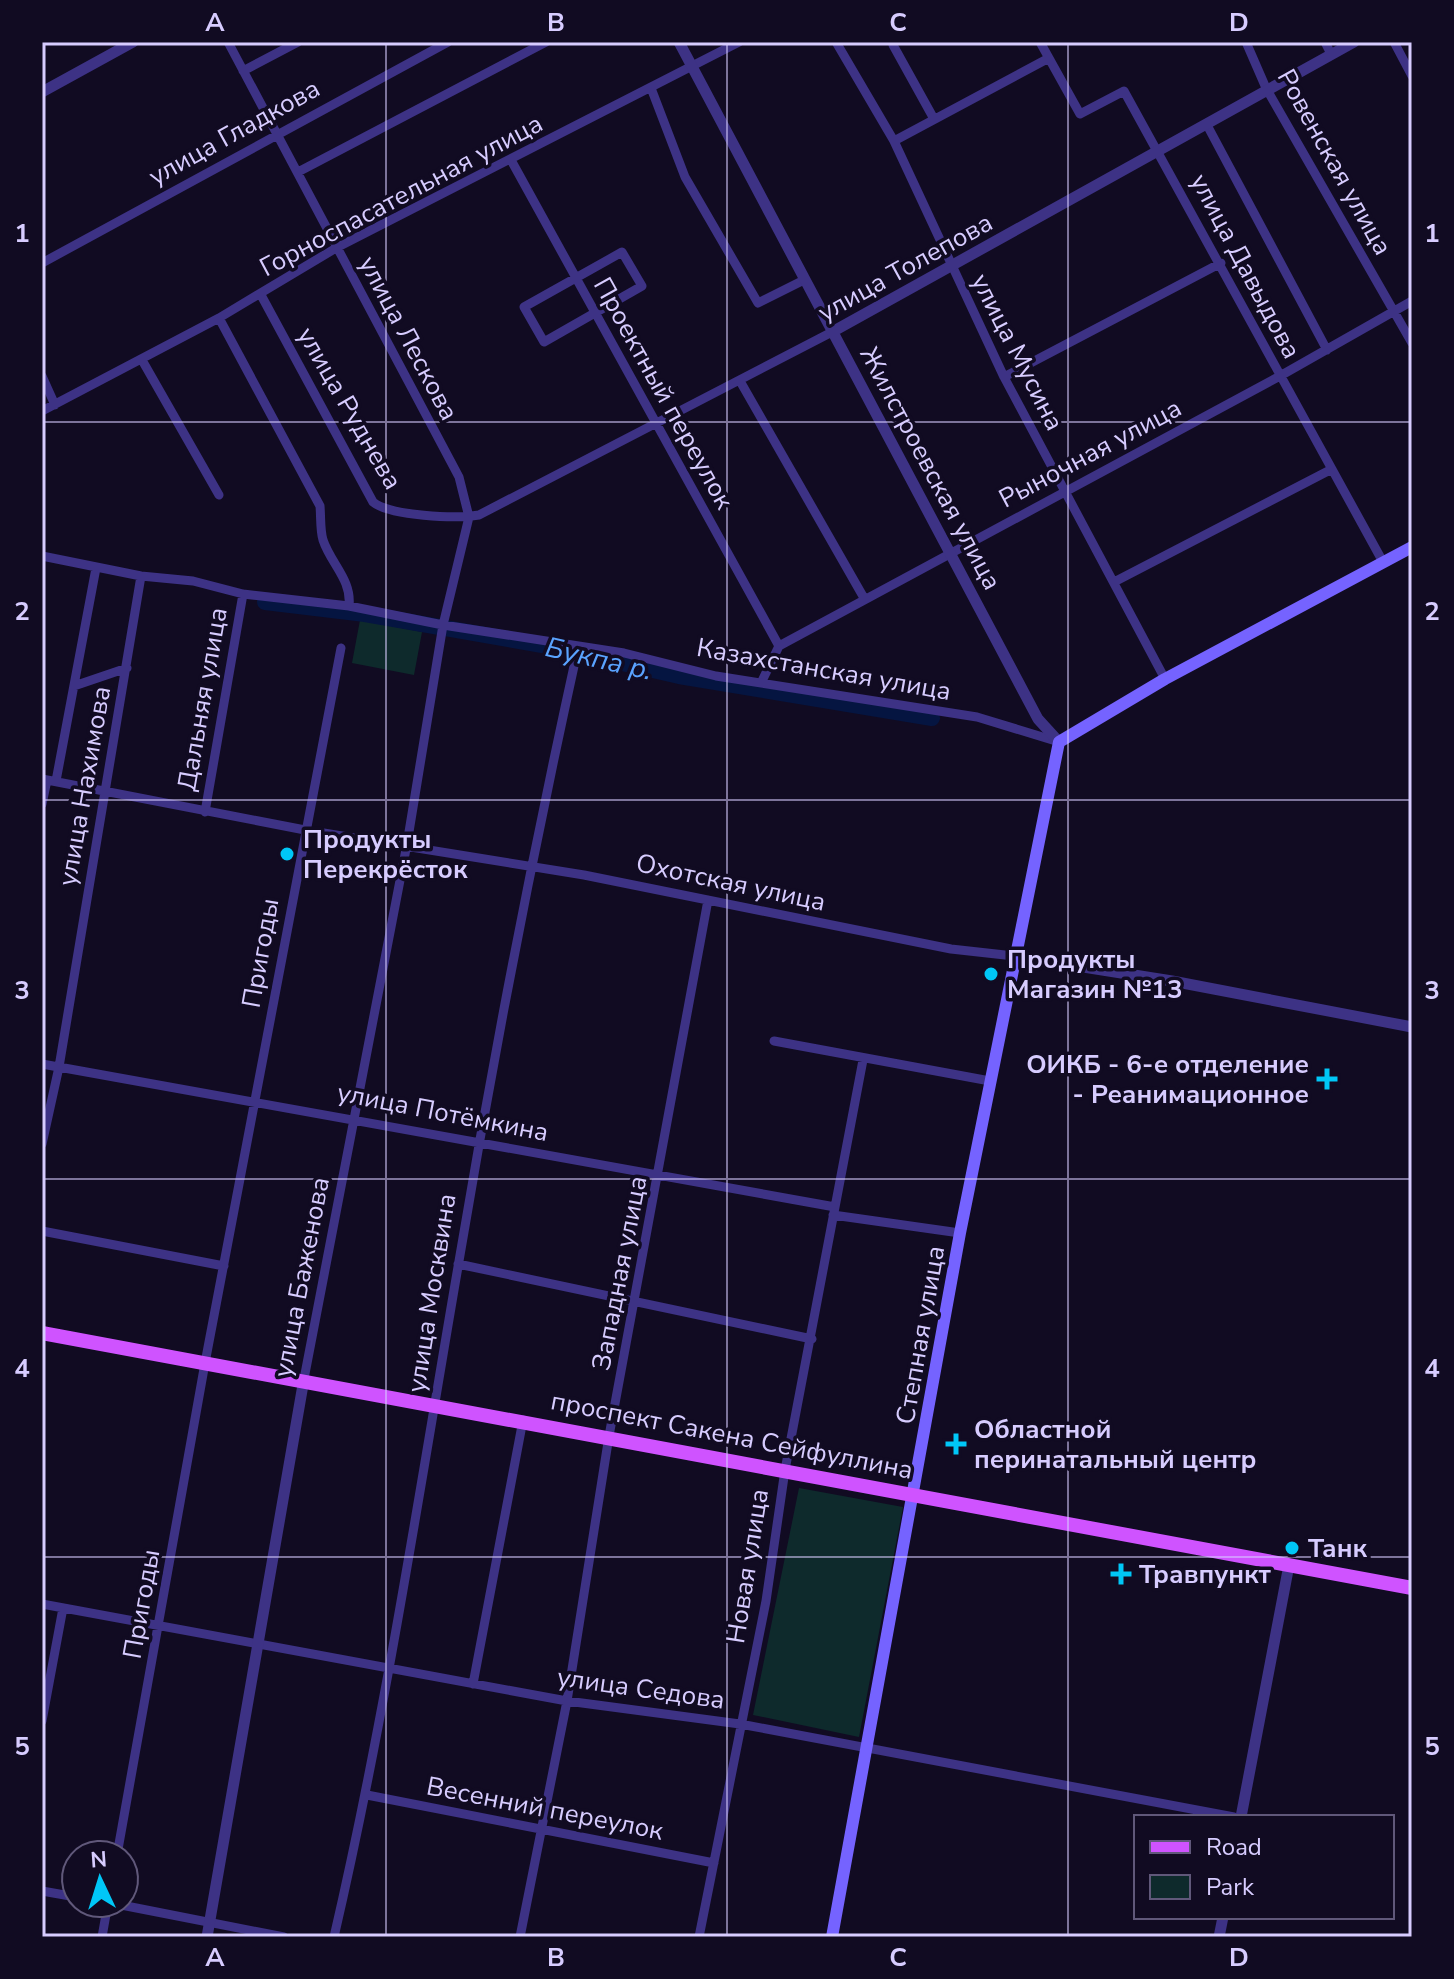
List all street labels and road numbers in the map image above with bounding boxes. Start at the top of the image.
street label: Ровенская улица [1269,63,1400,261]
street label: улица Гладкова [142,71,326,194]
street label: Горноспасательная улица [254,106,549,285]
street label: улица Давыдова [1182,168,1309,365]
street label: улица Толепова [812,205,999,330]
street label: улица Лескова [351,250,467,427]
street label: улица Мусина [963,268,1072,437]
street label: Проектный переулок [585,271,742,516]
street label: улица Руднева [289,321,410,496]
street label: Жилстроевская улица [852,340,1010,596]
street label: Рыночная улица [993,391,1188,516]
street label: Дальняя улица [169,605,236,794]
street label: Казахстанская улица [694,630,954,709]
street label: улица Нахимова [50,683,119,889]
street label: Охотская улица [633,845,829,920]
street label: Пригоды [234,896,287,1011]
street label: улица Потёмкина [334,1075,551,1150]
street label: Западная улица [583,1173,656,1373]
street label: улица Баженова [265,1174,338,1380]
street label: улица Москвина [399,1191,464,1395]
street label: Степная улица [888,1243,953,1427]
street label: проспект Сакена Сейфуллина [548,1383,916,1488]
street label: Новая улица [718,1486,777,1646]
street label: Пригоды [115,1547,168,1662]
street label: улица Седова [555,1659,727,1718]
street label: Весенний переулок [424,1768,667,1849]

